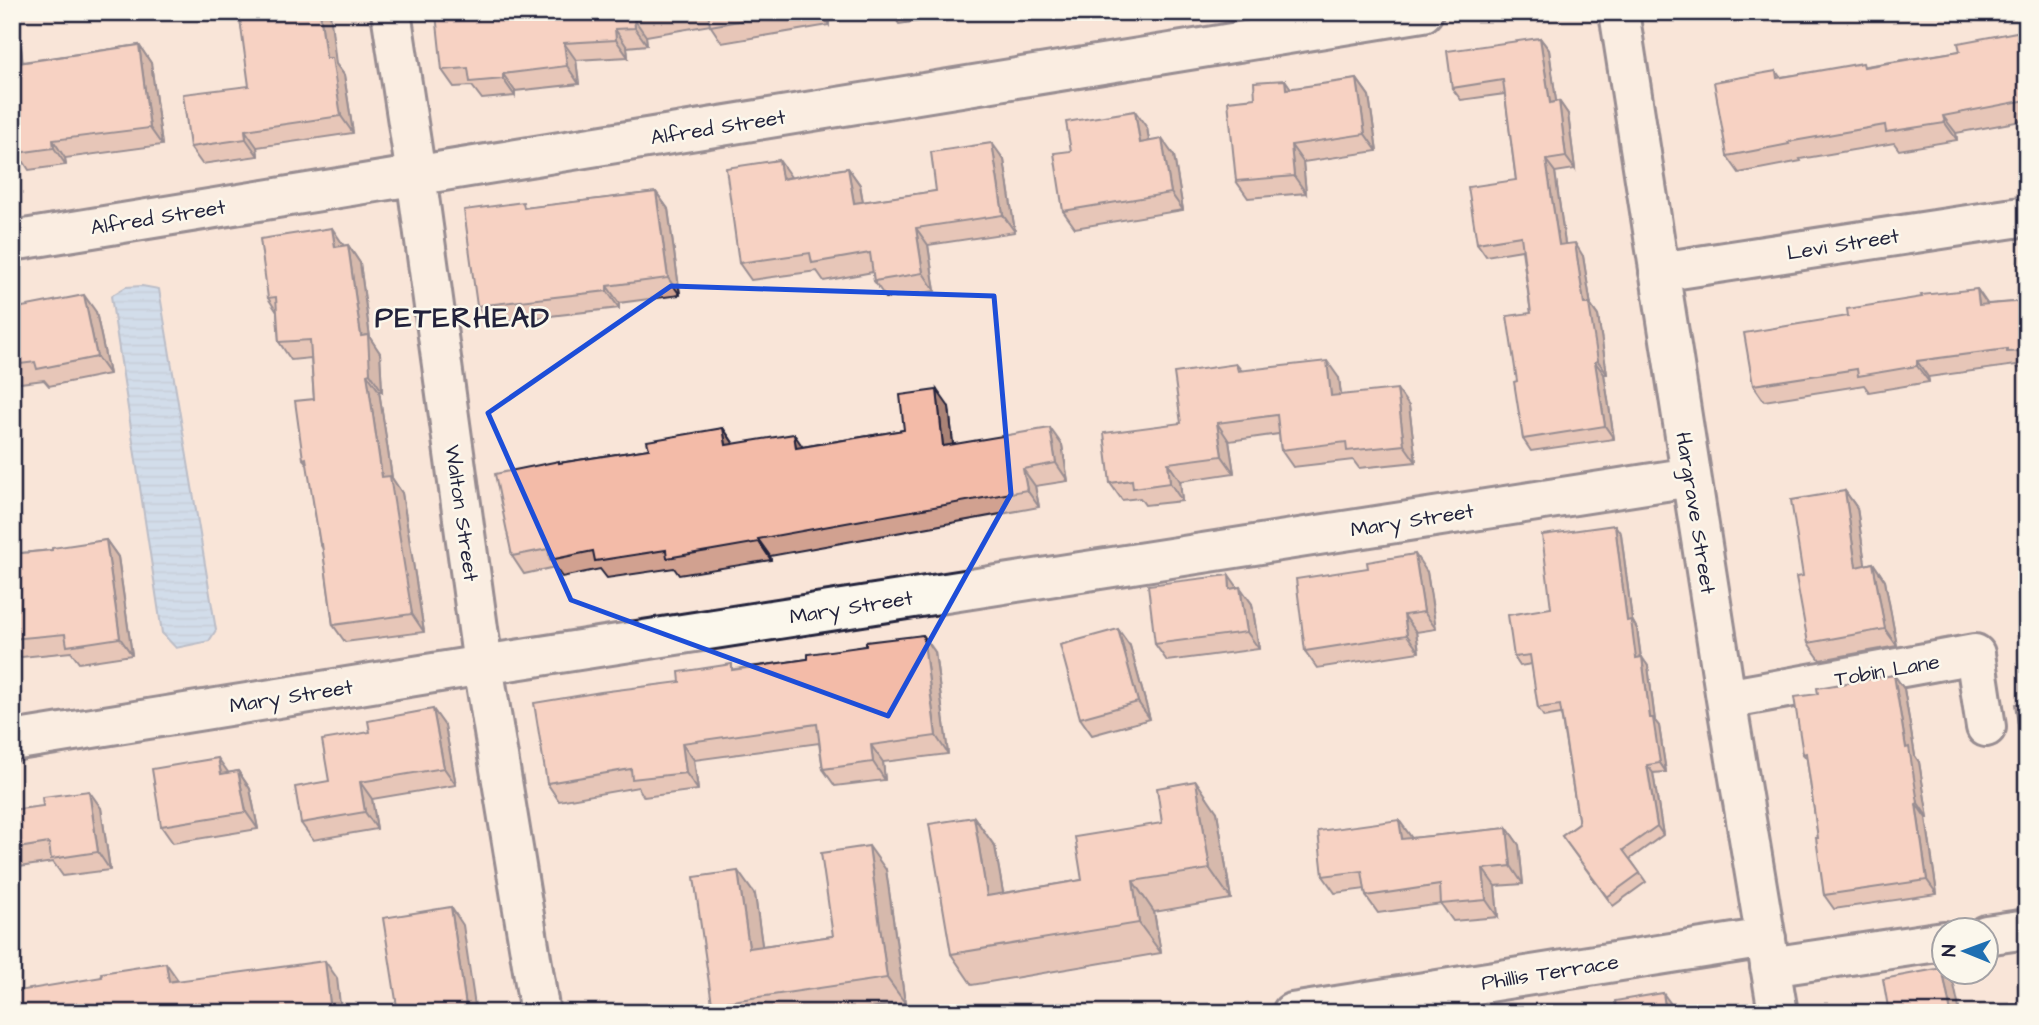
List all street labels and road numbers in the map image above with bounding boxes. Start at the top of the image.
street label: Alfred Street [649,102,788,152]
street label: Alfred Street [89,192,228,242]
street label: Levi Street [1785,221,1902,268]
street label: Hargrave Street [1666,430,1723,597]
street label: Walton Street [438,443,486,584]
street label: Mary Street [1348,496,1477,547]
street label: Mary Street [787,583,916,634]
street label: Tobin Lane [1832,647,1942,694]
street label: Mary Street [227,672,356,723]
street label: Phillis Terrace [1479,947,1621,998]

